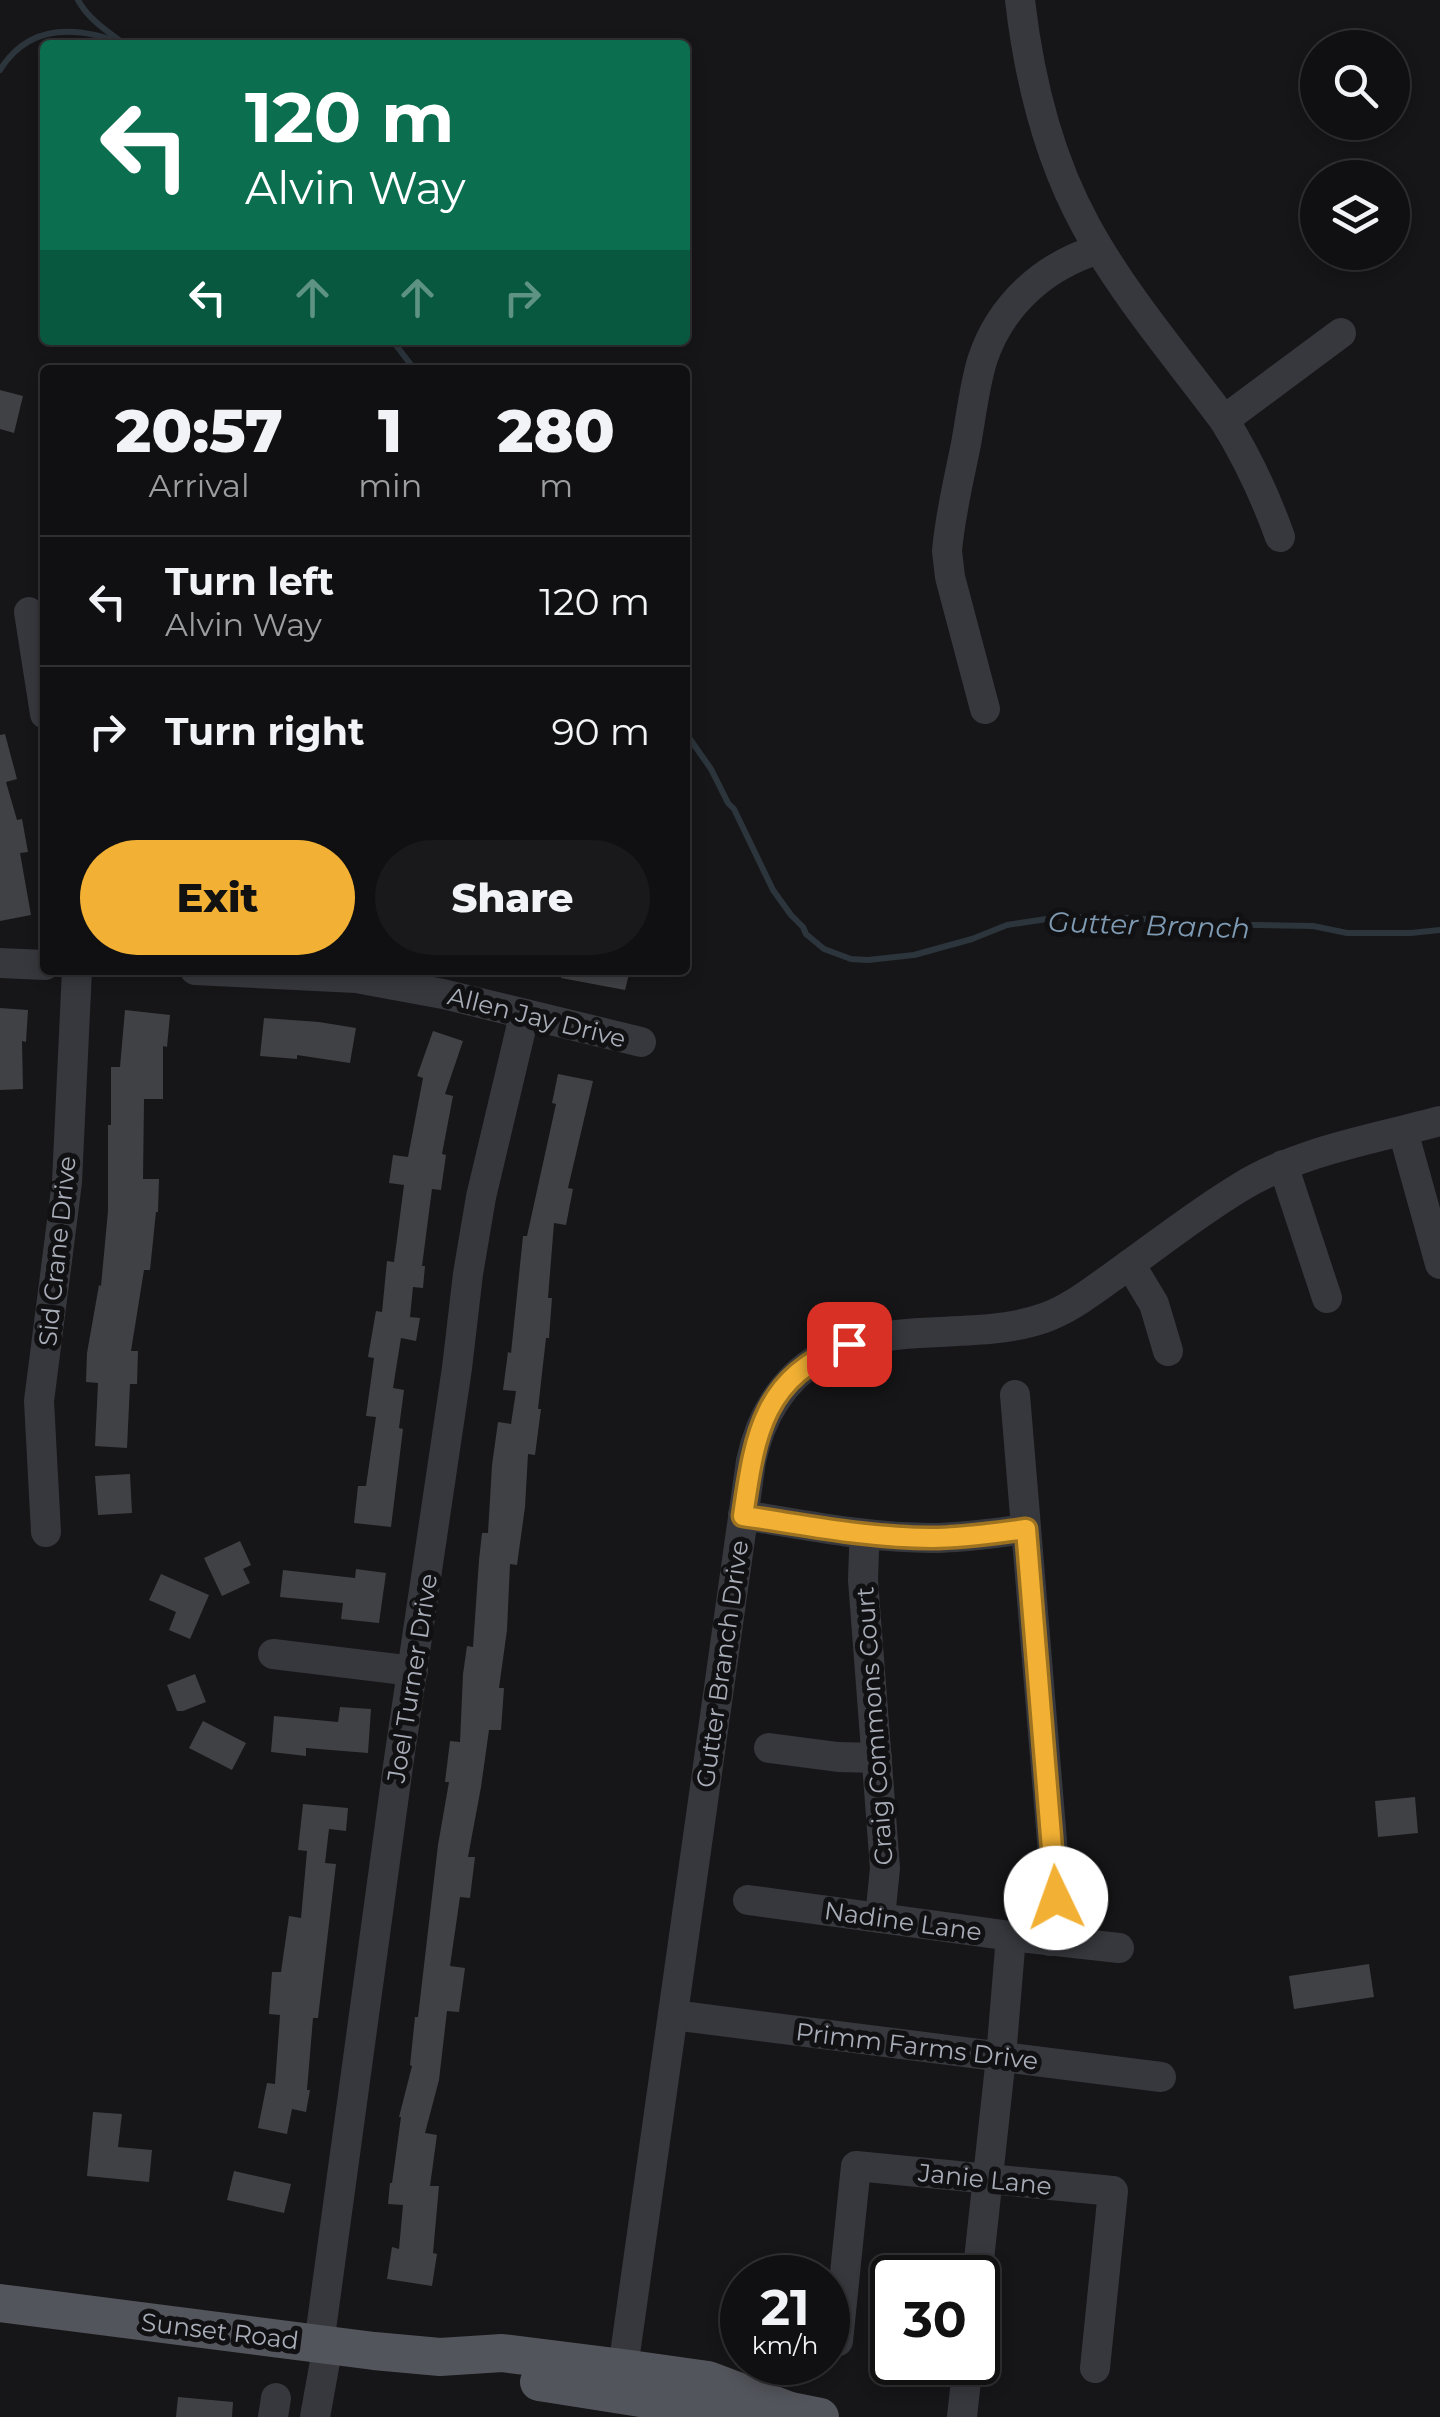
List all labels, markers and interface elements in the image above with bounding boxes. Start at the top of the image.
map controls [1300,30,1410,270]
button: search [1300,30,1410,140]
text: 120 m [245,74,455,160]
icon: left [80,80,210,210]
text: Alvin Way [245,160,466,215]
button: layers [1300,160,1410,270]
icon: left [180,270,235,325]
icon: ahead [285,270,340,325]
icon: ahead [390,270,445,325]
icon: right [495,270,550,325]
text: 20:57 [115,394,283,467]
text: 1 [378,394,402,467]
text: 280 [498,394,615,467]
text: Arrival [149,466,250,505]
text: min [358,466,422,505]
text: m [539,466,573,505]
text: Turn left [165,558,334,605]
icon: left [80,574,135,629]
text: 120 m [539,578,650,625]
text: Alvin Way [165,605,322,644]
icon: right [80,704,135,759]
text: Turn right [165,708,364,755]
text: 90 m [551,708,650,755]
button: Exit [80,840,355,955]
button: Share [375,840,650,955]
water label: Gutter Branch [1047,904,1251,946]
street label: Allen Jay Drive [445,980,629,1054]
street label: Sid Crane Drive [32,1154,82,1348]
pin [807,1302,892,1387]
icon: arrive [822,1317,877,1372]
street label: Gutter Branch Drive [690,1538,754,1790]
street label: Joel Turner Drive [381,1571,443,1786]
street label: Craig Commons Court [849,1586,899,1866]
position arrow [1004,1846,1108,1950]
street label: Nadine Lane [822,1895,984,1947]
street label: Primm Farms Drive [794,2016,1040,2076]
street label: Janie Lane [916,2157,1053,2201]
speed limit sign: 30 [870,2255,1000,2385]
text: 21 [760,2277,810,2338]
street label: Sunset Road [140,2306,300,2356]
text: km/h [752,2330,818,2360]

